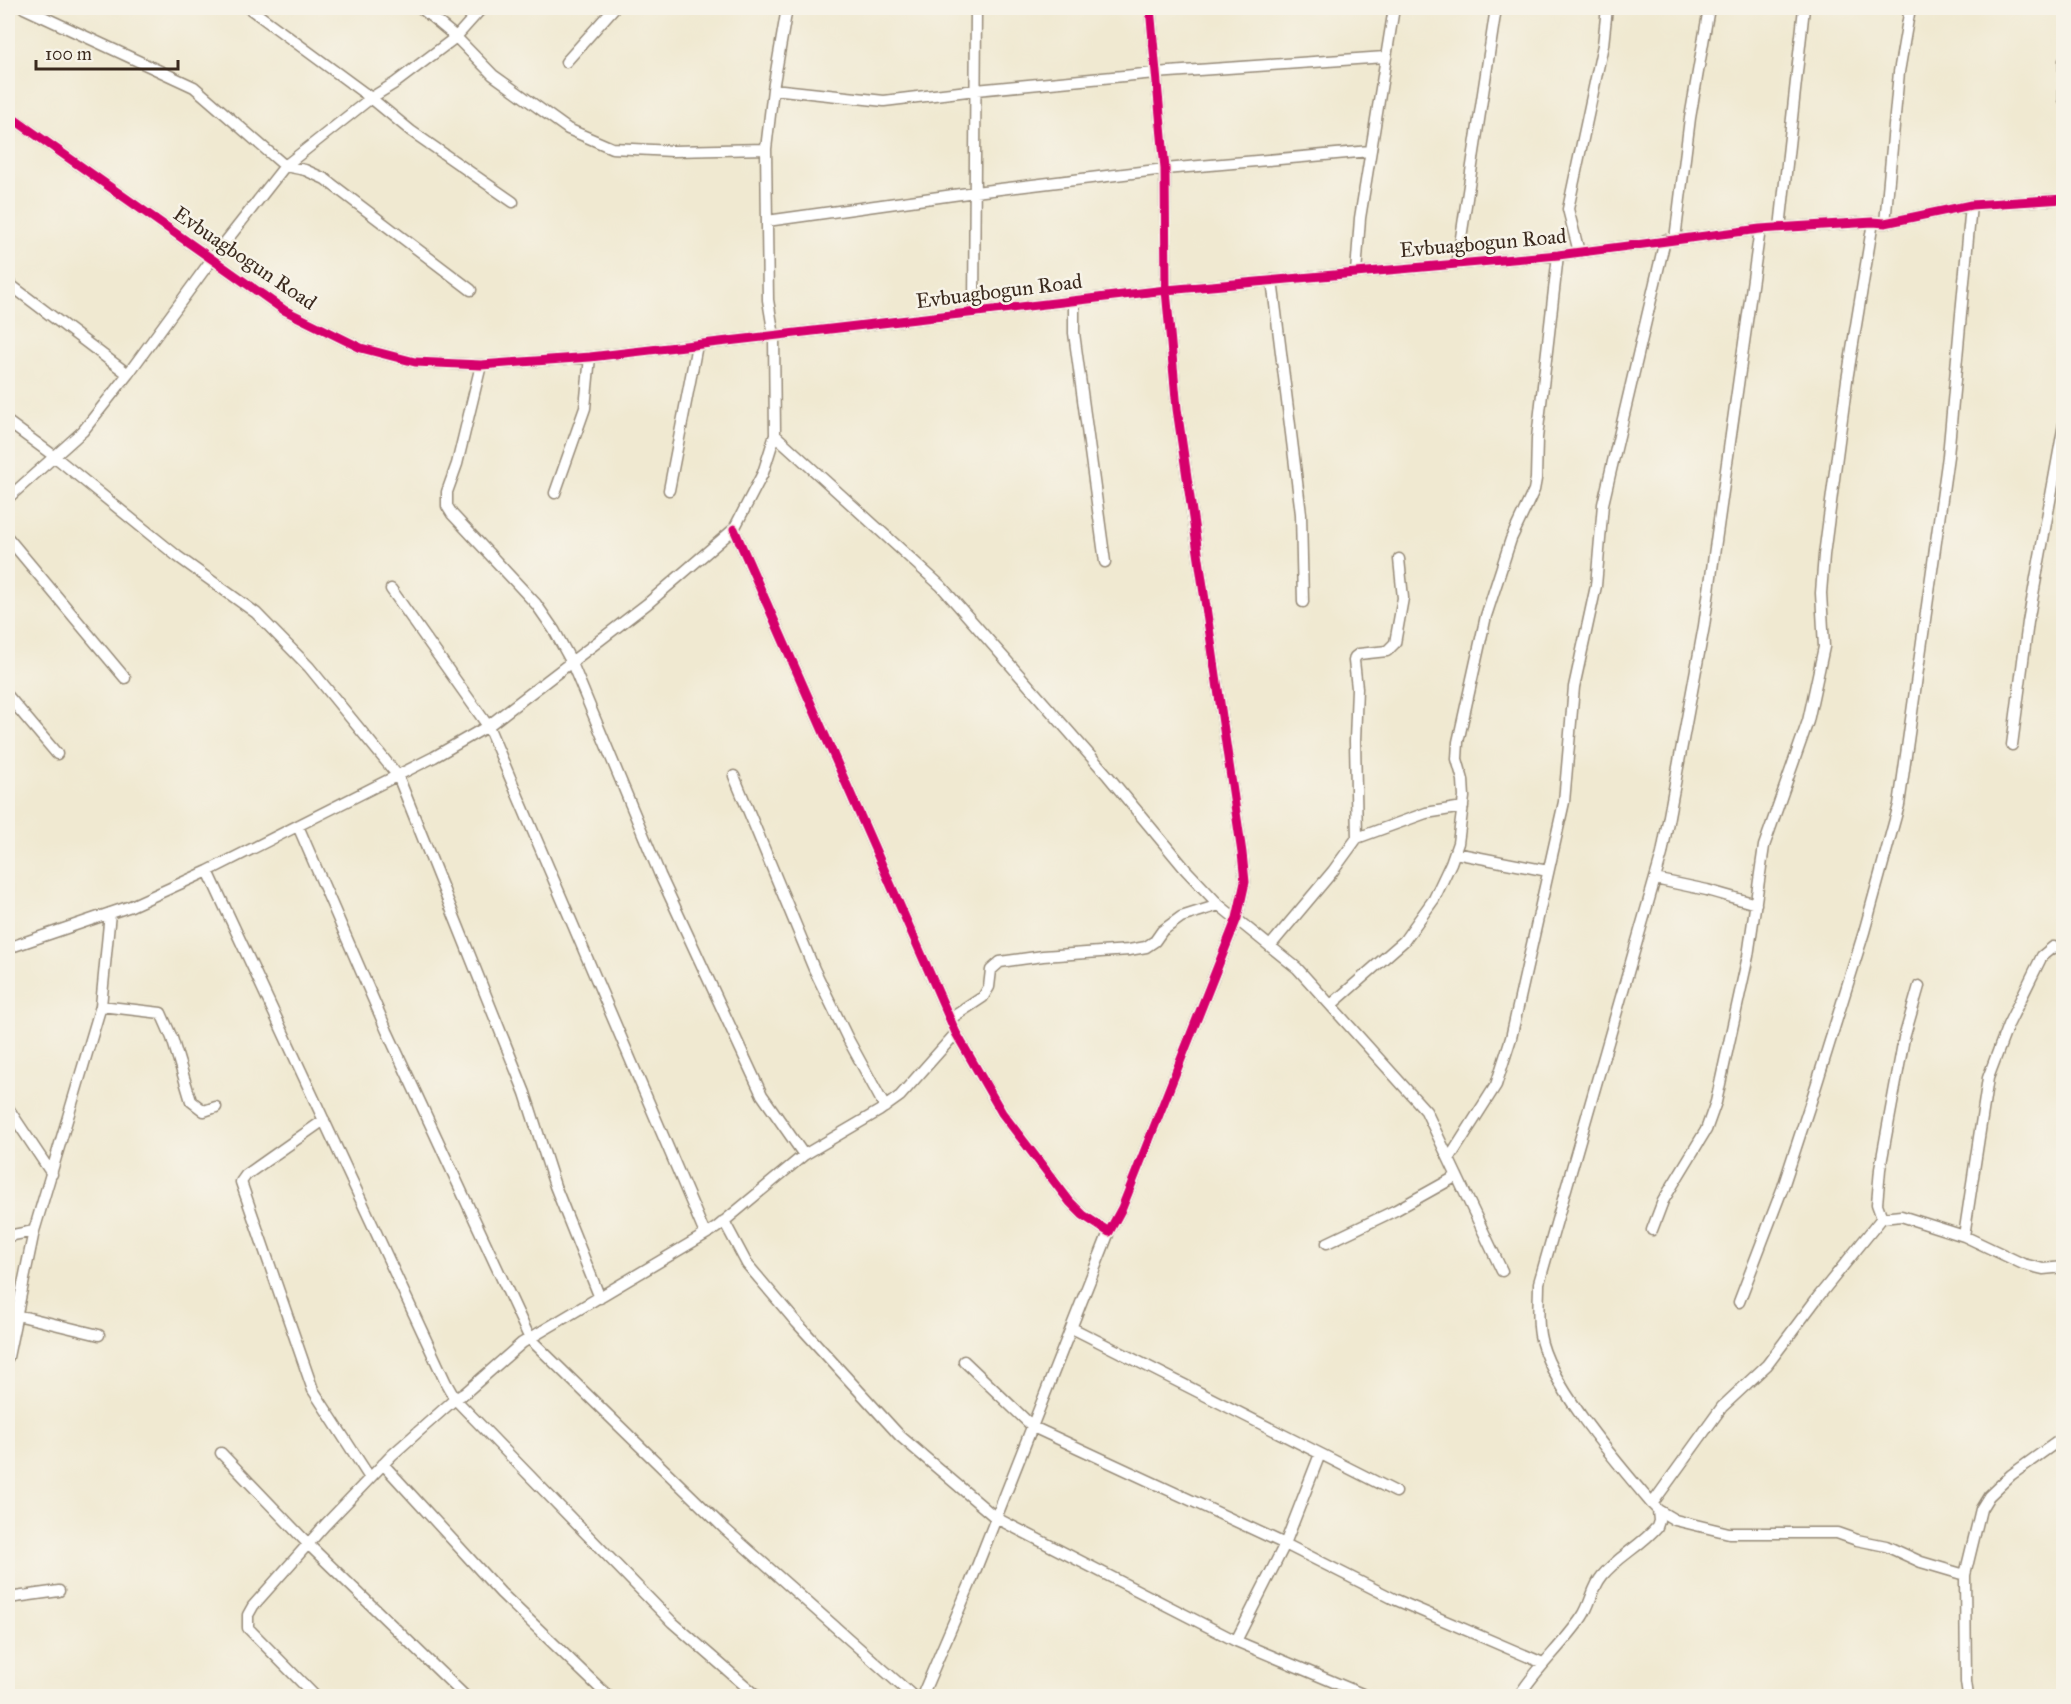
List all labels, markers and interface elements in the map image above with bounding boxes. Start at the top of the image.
scale bar [36,33,178,71]
text: 100 m [45,43,92,65]
street label: Evbuagbogun Road [168,200,322,316]
street label: Evbuagbogun Road [1398,223,1568,263]
street label: Evbuagbogun Road [914,268,1084,314]

